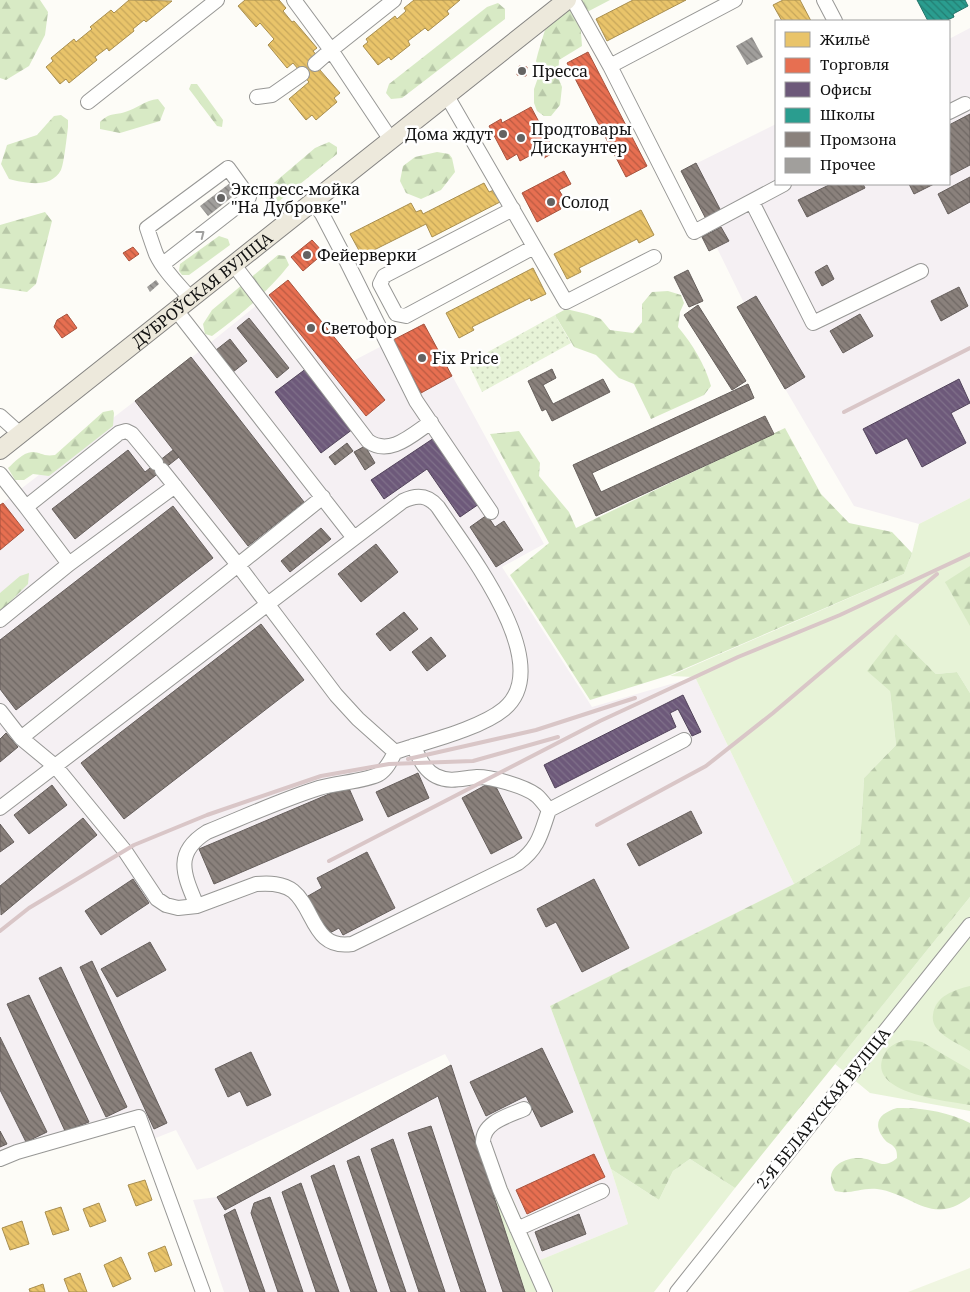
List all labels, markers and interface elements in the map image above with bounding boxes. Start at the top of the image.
legend [775,20,950,185]
text: Жильё [819,29,870,49]
text: Торговля [820,54,889,74]
place label: Пресса [532,60,588,82]
marker: Пресса [516,65,528,77]
text: Офисы [820,79,872,99]
text: Школы [820,104,875,124]
place label: Продтовары Дискаунтер [531,118,632,158]
place label: Дома ждут [405,123,494,145]
marker: Дома ждут [497,128,509,140]
text: Промзона [820,129,897,149]
marker: Продтовары Дискаунтер [515,132,527,144]
text: Прочее [820,154,876,174]
place label: Экспресс-мойка "На Дубровке" [231,178,360,218]
place label: Солод [561,191,609,213]
marker: Экспресс-мойка "На Дубровке" [215,192,227,204]
marker: Солод [545,196,557,208]
street label: ДУБРОЎСКАЯ ВУЛІЦА [127,227,278,352]
one-way arrow [195,232,204,240]
place label: Фейерверки [317,244,417,266]
marker: Фейерверки [301,249,313,261]
place label: Светофор [321,317,397,339]
marker: Светофор [305,322,317,334]
place label: Fix Price [432,347,499,369]
marker: Fix Price [416,352,428,364]
street label: 2-Я БЕЛАРУСКАЯ ВУЛІЦА [751,1022,895,1193]

